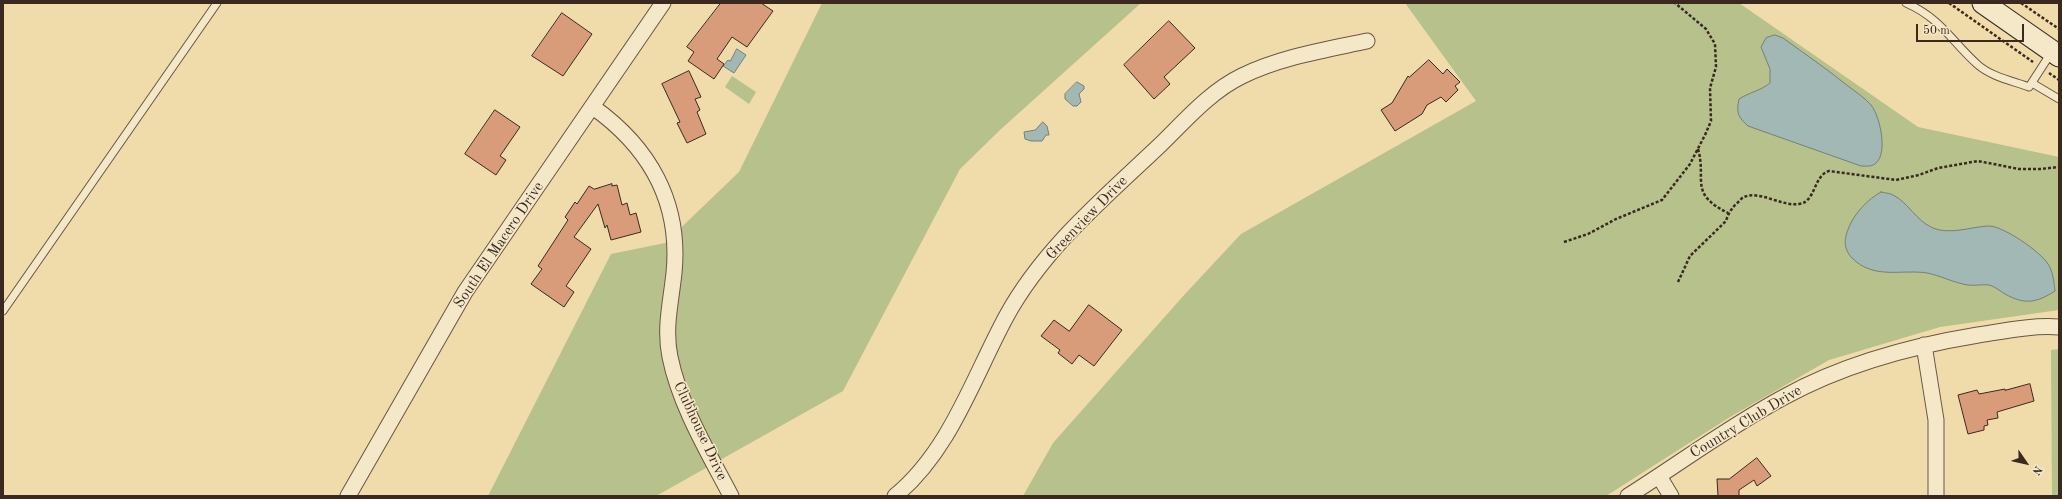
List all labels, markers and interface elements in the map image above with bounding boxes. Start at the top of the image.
scale bar [1918,16,2026,42]
text: 50 m [1923,25,1950,37]
street label: Greenview Drive [1042,172,1132,264]
street label: South El Macero Drive [450,179,548,311]
street label: Clubhouse Drive [669,379,731,483]
street label: Country Club Drive [1687,382,1805,462]
north arrow [2006,443,2046,483]
text: N [2029,463,2043,477]

